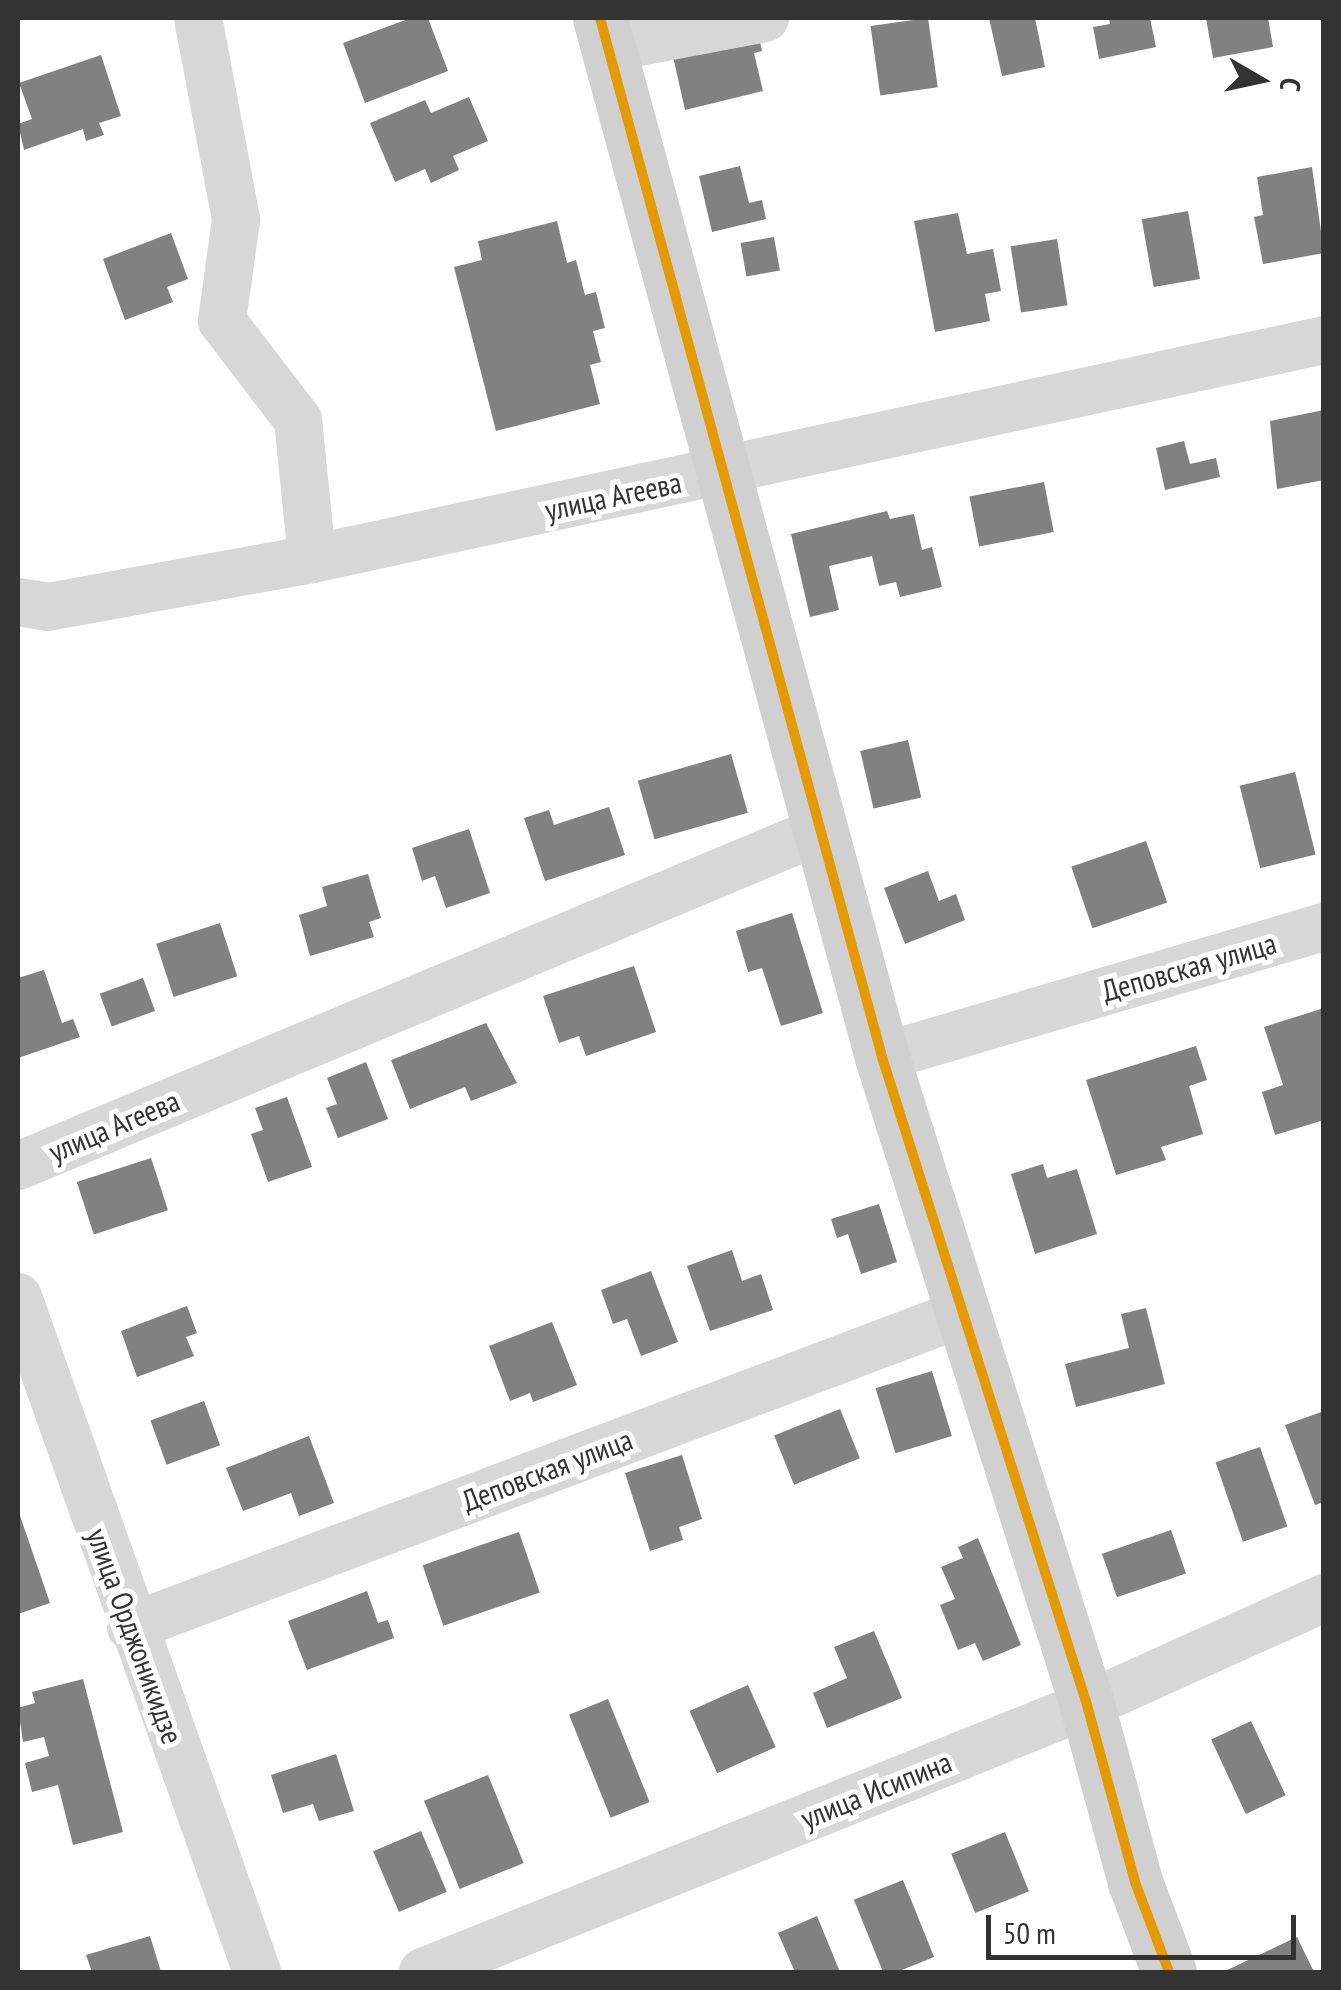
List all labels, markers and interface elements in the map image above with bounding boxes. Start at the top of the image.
north arrow [1211,30,1311,130]
text: С [1272,76,1310,94]
street label: улица Агеева [541,464,685,528]
street label: Деповская улица [1098,925,1280,1009]
street label: улица Агеева [43,1082,185,1170]
street label: Деповская улица [457,1421,637,1519]
street label: улица Орджоникидзе [79,1523,191,1749]
street label: улица Исипина [795,1744,957,1836]
scale bar [991,1895,1301,1957]
text: 50 m [1003,1913,1056,1952]

